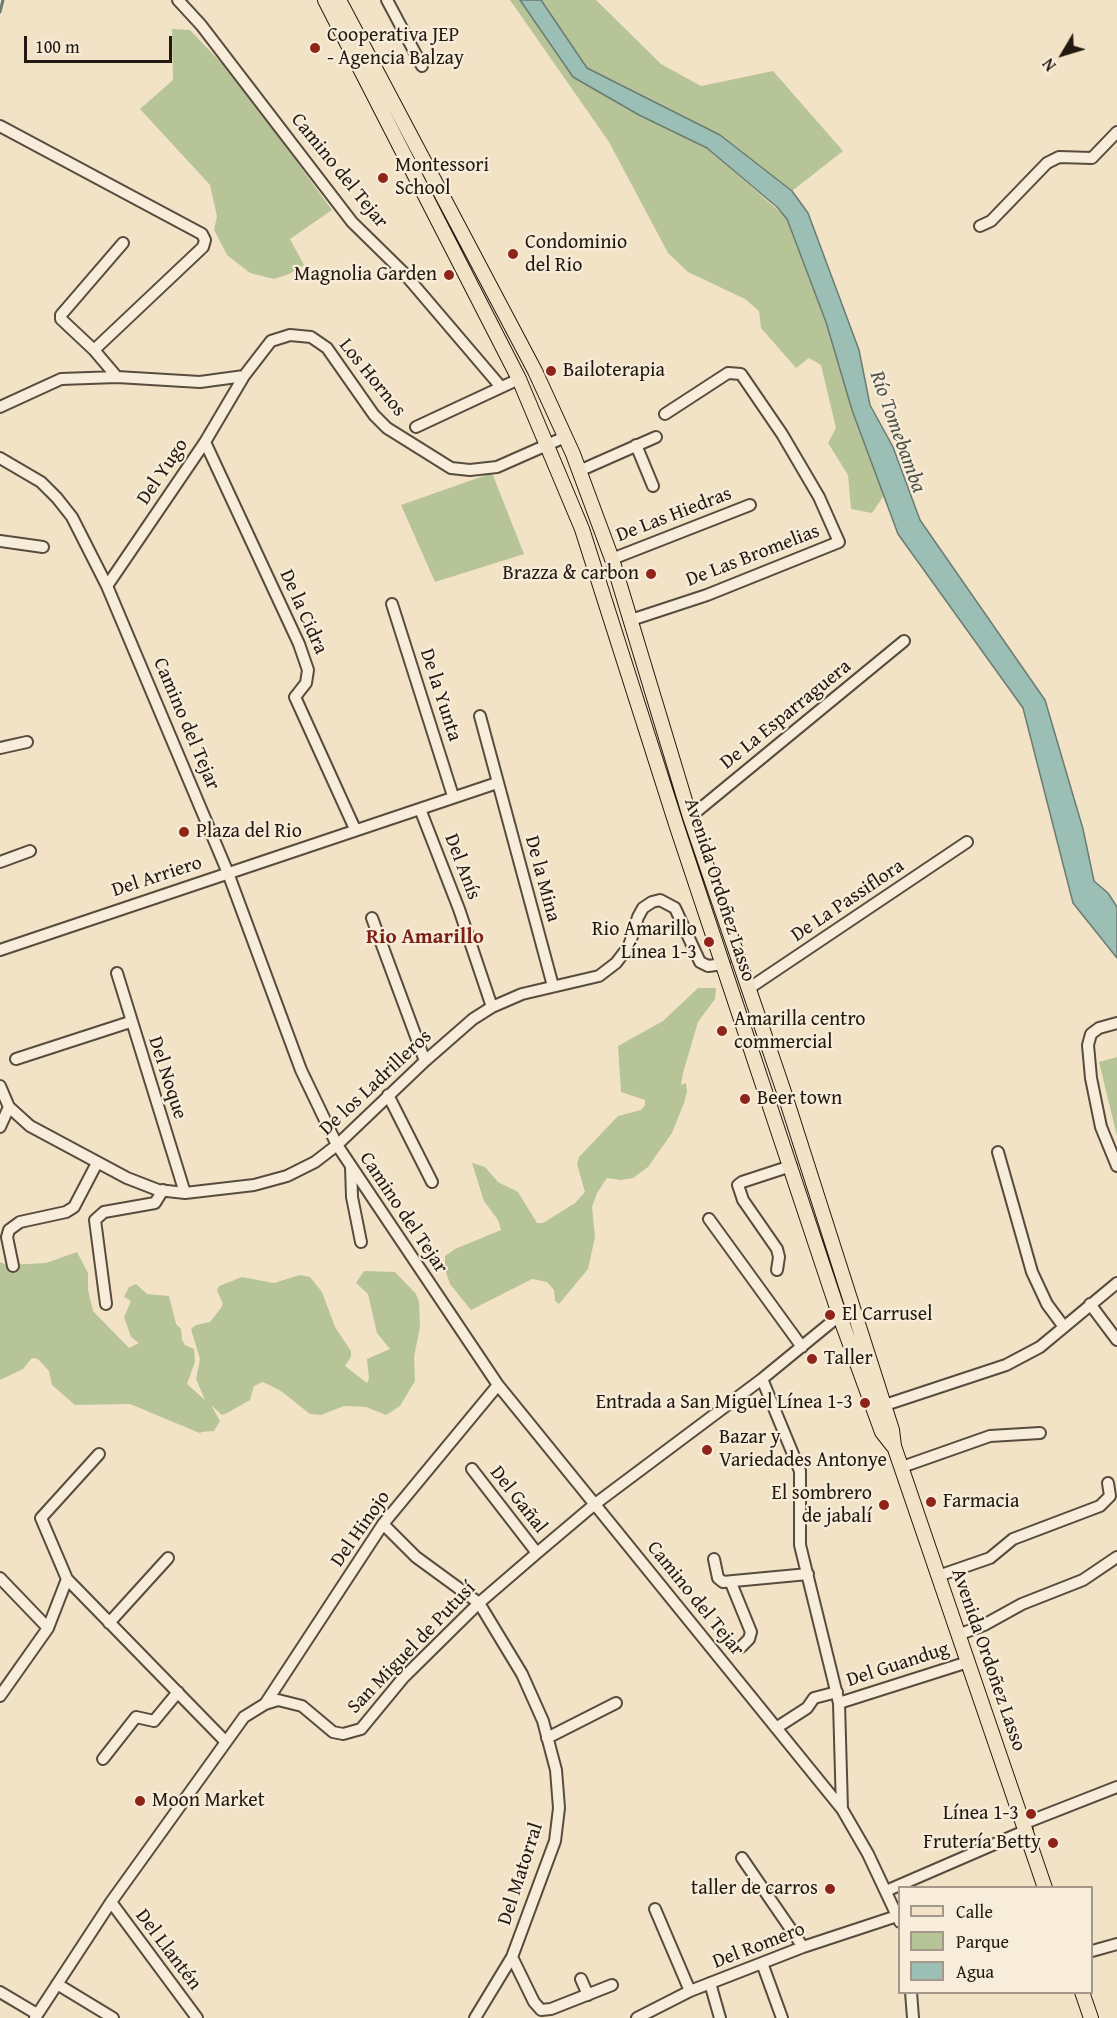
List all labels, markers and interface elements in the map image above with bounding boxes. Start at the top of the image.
scale bar [27,24,176,62]
place label: Cooperativa JEP - Agencia Balzay [327,24,464,71]
north arrow [1033,24,1093,84]
text: 100 m [35,33,80,60]
marker: Cooperativa JEP - Agencia Balzay [308,41,322,55]
text: N [1036,53,1062,77]
street label: Camino del Tejar [285,109,393,233]
place label: Montessori School [395,154,489,201]
marker: Montessori School [376,171,390,185]
place label: Condominio del Rio [525,231,627,278]
marker: Condominio del Rio [506,247,520,261]
place label: Magnolia Garden [294,263,437,287]
marker: Magnolia Garden [442,268,456,282]
street label: Los Hornos [333,334,411,422]
place label: Bailoterapia [563,359,665,383]
marker: Bailoterapia [544,364,558,378]
water label: Río Tomebamba [863,368,931,496]
street label: Del Yugo [132,434,194,510]
street label: De Las Hiedras [613,482,735,548]
street label: De Las Bromelias [683,519,823,593]
place label: Brazza & carbon [503,562,639,586]
street label: De la Cidra [274,566,332,658]
marker: Brazza & carbon [644,567,658,581]
street label: De la Yunta [414,646,466,744]
street label: Camino del Tejar [147,654,225,794]
street label: De La Esparraguera [716,655,856,775]
street label: Avenida Ordoñez Lasso [678,795,760,985]
place label: Plaza del Rio [196,820,302,844]
marker: Plaza del Rio [177,825,191,839]
street label: Del Anís [439,831,485,903]
street label: De la Mina [519,833,565,925]
street label: Del Arriero [109,851,205,903]
street label: De La Passiflora [787,854,909,948]
place label: Rio Amarillo Línea 1-3 [592,918,697,965]
district label: Rio Amarillo [366,925,484,951]
marker: Rio Amarillo Línea 1-3 [702,935,716,949]
place label: Amarilla centro commercial [734,1008,866,1055]
marker: Amarilla centro commercial [715,1024,729,1038]
street label: De los Ladrilleros [315,1025,437,1141]
street label: Del Noque [142,1034,192,1122]
place label: Beer town [757,1087,842,1111]
marker: Beer town [738,1092,752,1106]
street label: Camino del Tejar [354,1148,452,1278]
place label: El Carrusel [842,1303,933,1327]
marker: El Carrusel [823,1308,837,1322]
place label: Taller [824,1347,873,1371]
marker: Taller [805,1352,819,1366]
place label: Entrada a San Miguel Línea 1-3 [596,1391,853,1415]
marker: Entrada a San Miguel Línea 1-3 [858,1396,872,1410]
place label: Bazar y Variedades Antonye [719,1426,887,1473]
marker: Bazar y Variedades Antonye [700,1443,714,1457]
street label: Del Gañal [484,1461,552,1539]
place label: El sombrero de jabalí [772,1482,872,1529]
street label: Del Hinojo [326,1486,396,1572]
place label: Farmacia [943,1490,1019,1514]
marker: Farmacia [924,1495,938,1509]
marker: El sombrero de jabalí [877,1498,891,1512]
street label: Camino del Tejar [641,1537,749,1661]
street label: Avenida Ordoñez Lasso [945,1566,1031,1754]
street label: San Miguel de Putusí [343,1577,481,1719]
street label: Del Guandug [844,1637,952,1693]
place label: Moon Market [152,1789,265,1813]
marker: Moon Market [133,1794,147,1808]
place label: Línea 1-3 [943,1802,1019,1826]
marker: Línea 1-3 [1024,1807,1038,1821]
street label: Del Matorral [493,1820,549,1928]
place label: Frutería Betty [923,1831,1041,1855]
marker: Frutería Betty [1046,1836,1060,1850]
place label: taller de carros [691,1877,818,1901]
marker: taller de carros [823,1882,837,1896]
legend [898,1886,1093,1994]
text: Calle [956,1898,993,1925]
street label: Del Llantén [130,1905,206,1995]
street label: Del Romero [709,1917,809,1975]
text: Parque [956,1928,1009,1955]
text: Agua [956,1958,994,1985]

